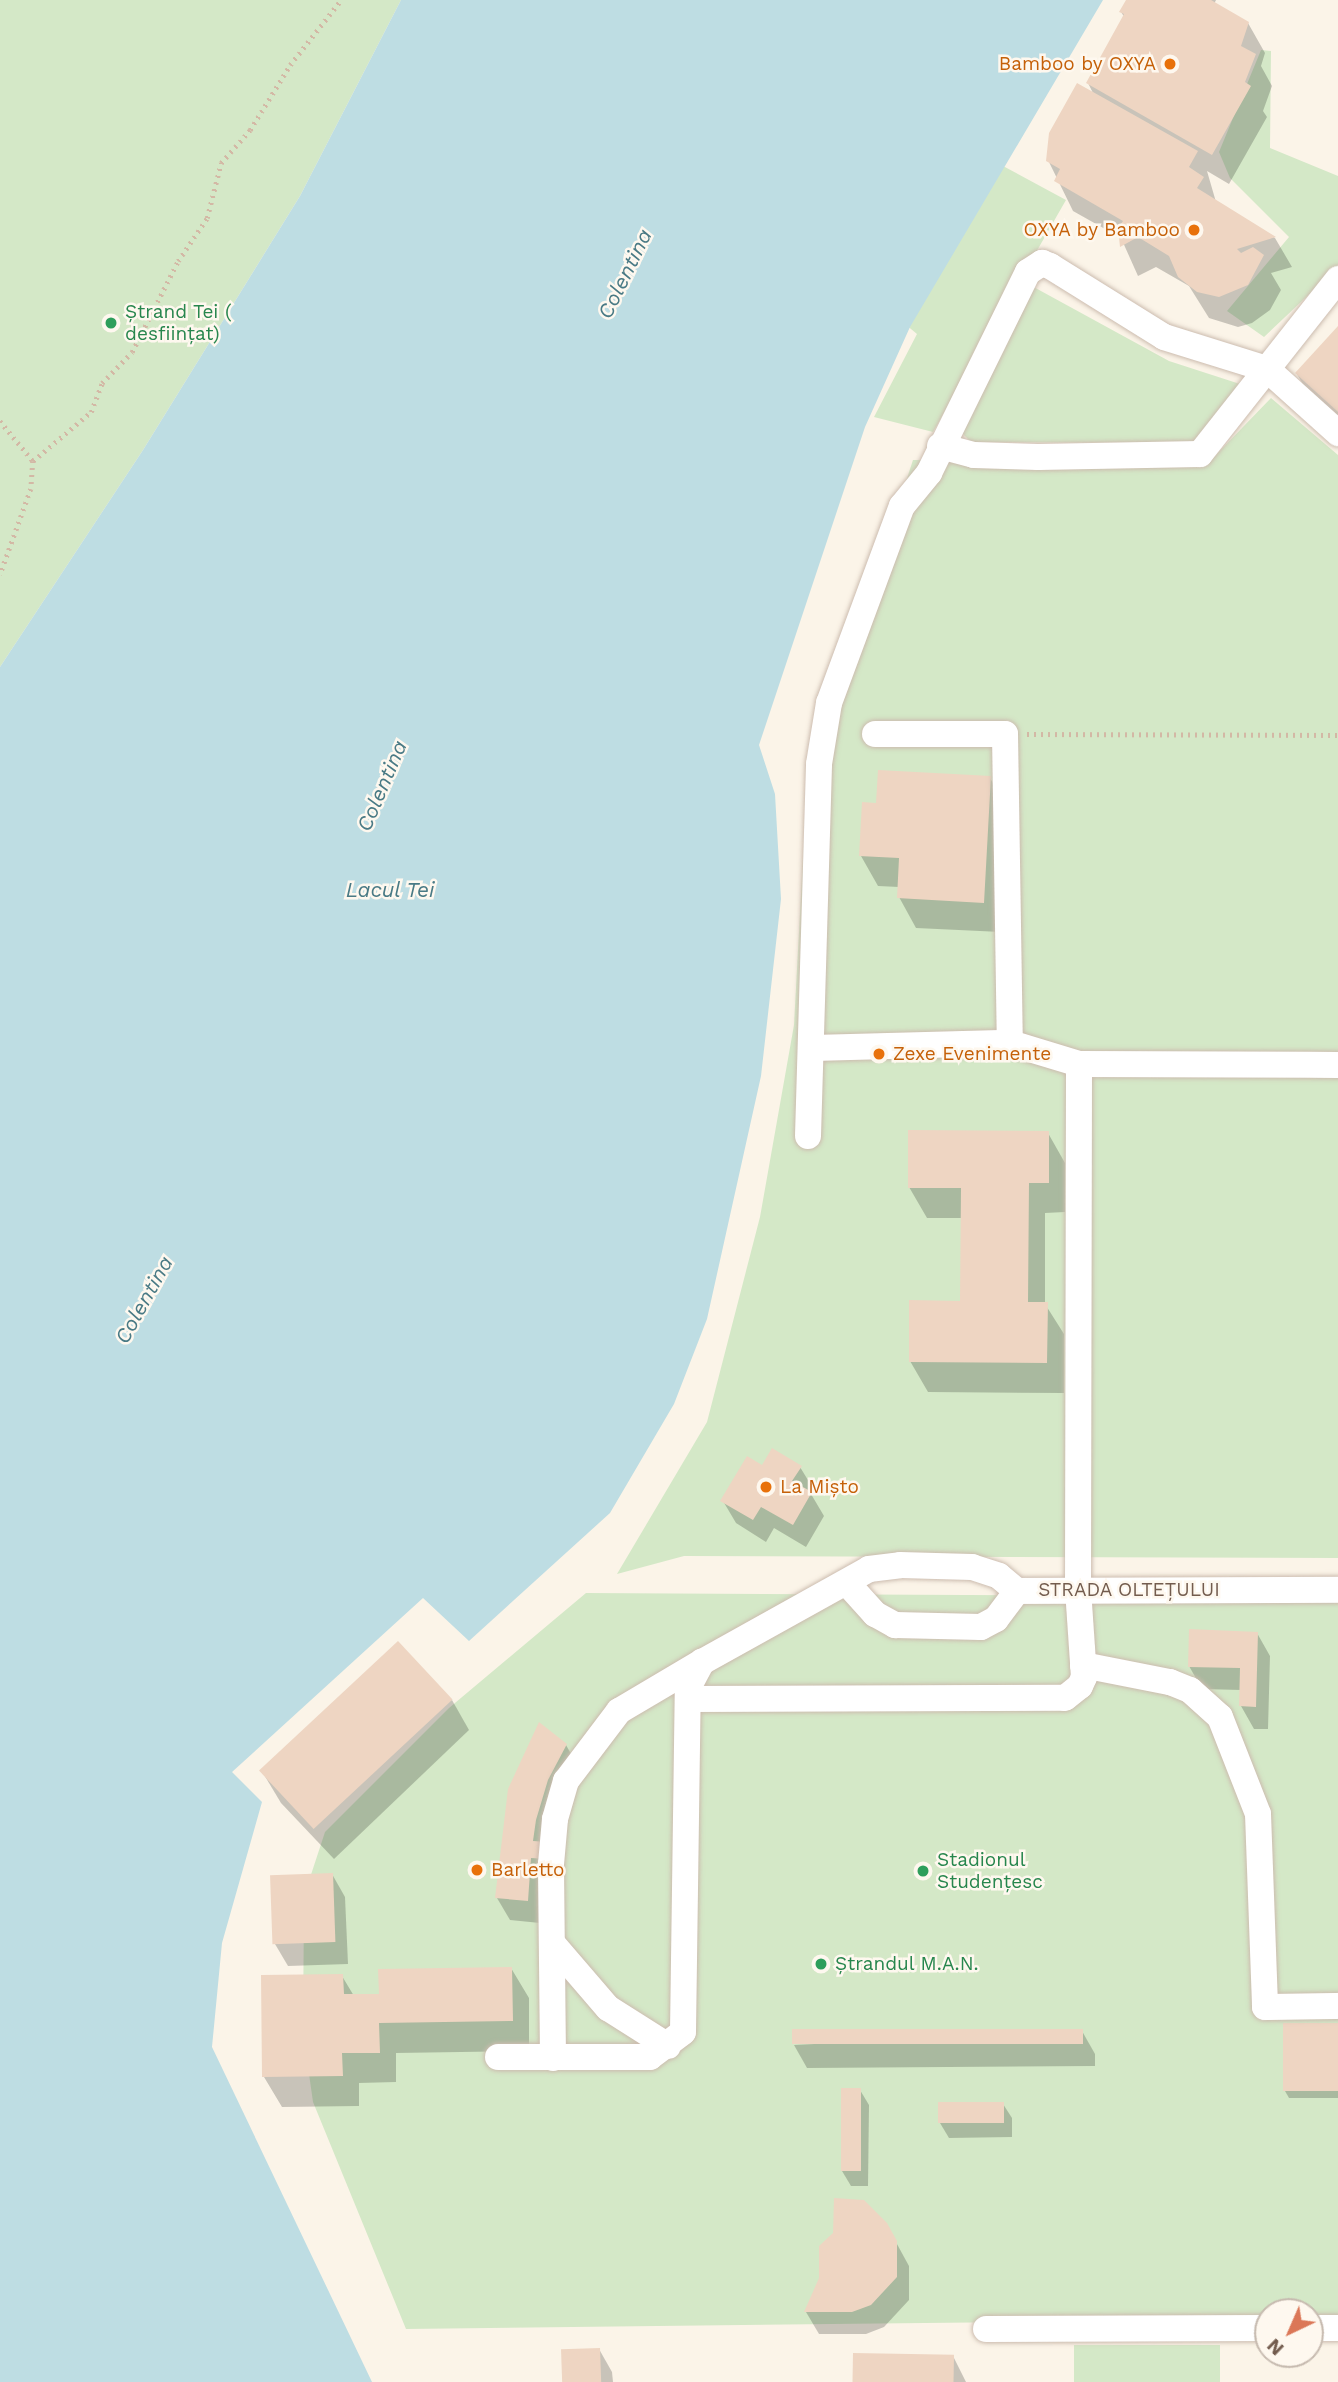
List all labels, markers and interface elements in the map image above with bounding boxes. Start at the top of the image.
place label: Bamboo by OXYA [998,53,1156,75]
marker: Bamboo by OXYA [1162,56,1178,72]
place label: OXYA by Bamboo [1022,219,1180,241]
marker: OXYA by Bamboo [1186,222,1202,238]
water label: Colentina [593,225,657,323]
place label: Ștrand Tei ( desființat) [125,301,232,345]
marker: Ștrand Tei ( desființat) [103,315,119,331]
water label: Colentina [352,737,412,835]
water label: Lacul Tei [345,877,435,903]
place label: Zexe Evenimente [893,1043,1051,1065]
marker: Zexe Evenimente [871,1046,887,1062]
water label: Colentina [110,1252,178,1348]
place label: La Mișto [780,1476,859,1498]
marker: La Mișto [758,1479,774,1495]
street label: STRADA OLTEȚULUI [1038,1579,1220,1601]
place label: Stadionul Studențesc [937,1849,1043,1893]
place label: Barletto [491,1859,565,1881]
marker: Barletto [469,1862,485,1878]
marker: Stadionul Studențesc [915,1863,931,1879]
place label: Ștrandul M.A.N. [835,1953,979,1975]
marker: Ștrandul M.A.N. [813,1956,829,1972]
north arrow [1254,2298,1324,2368]
text: N [1262,2334,1289,2360]

